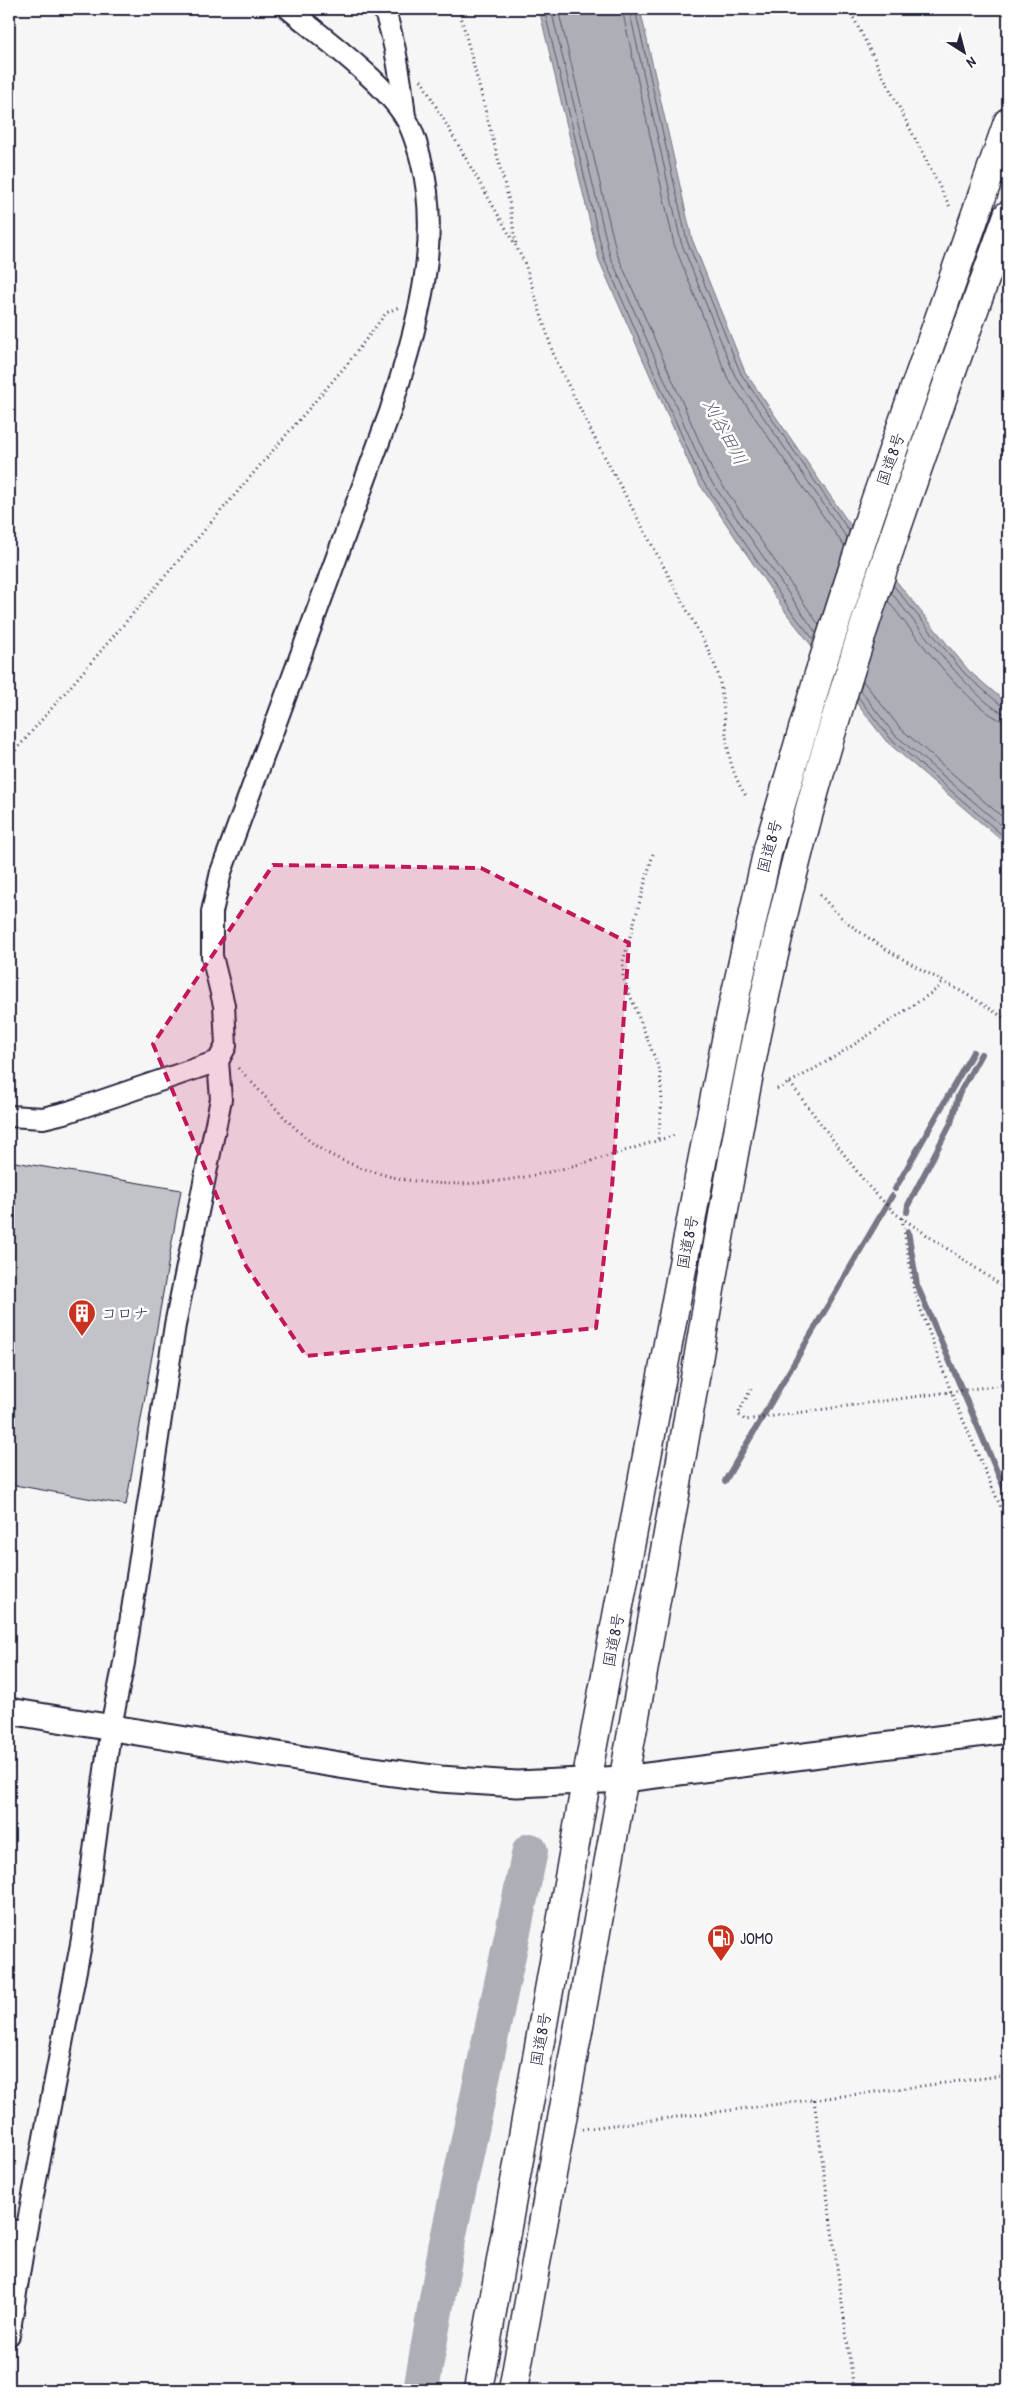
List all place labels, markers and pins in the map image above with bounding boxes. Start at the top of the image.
building icon: コロナ [67,1298,97,1337]
place label: コロナ [101,1302,149,1324]
fuel station icon: JOMO [706,1923,736,1962]
place label: JOMO [740,1927,773,1949]

